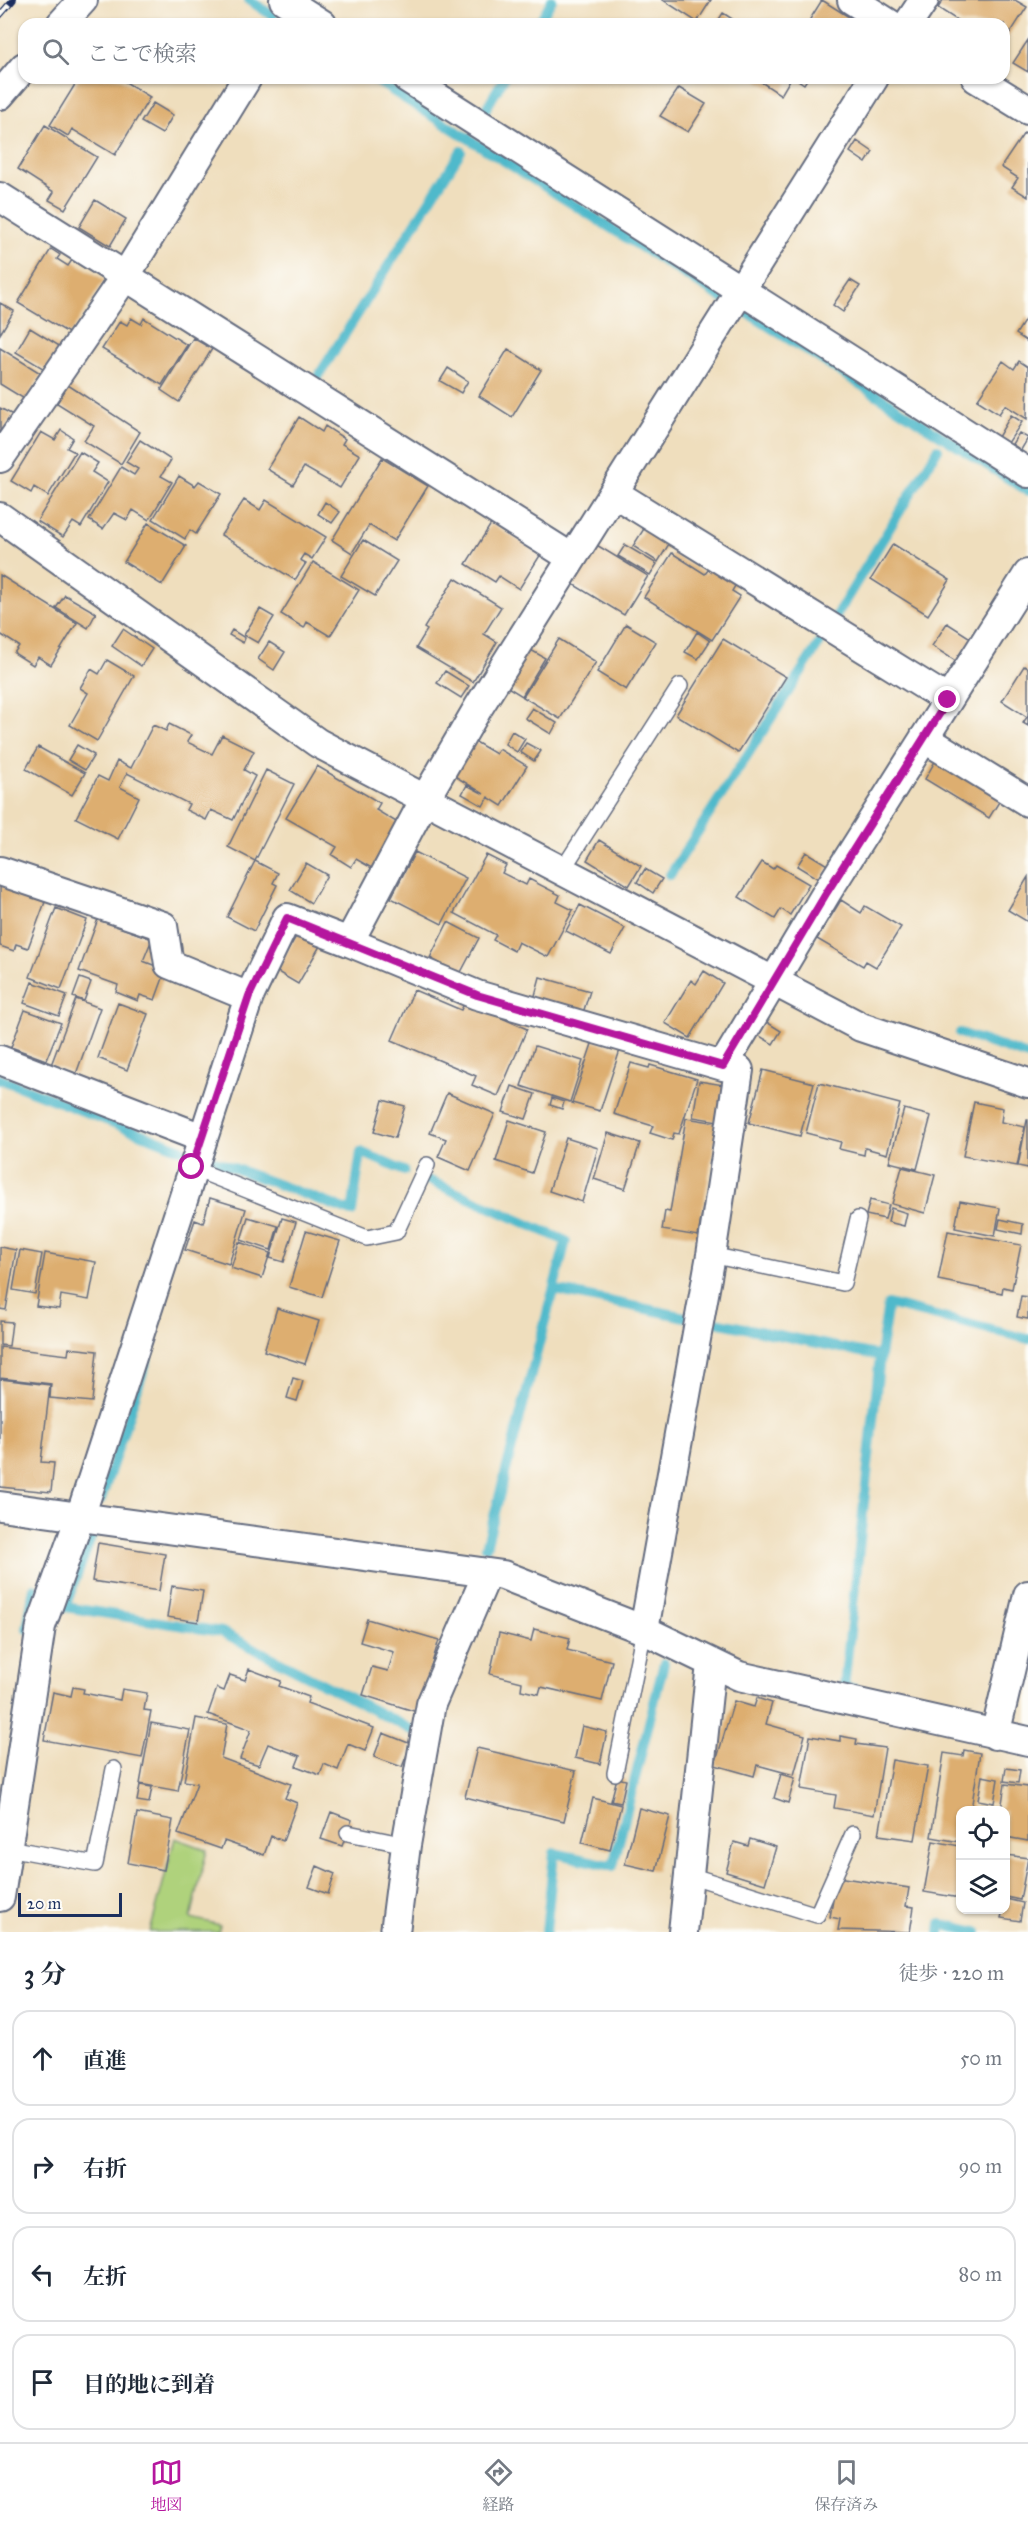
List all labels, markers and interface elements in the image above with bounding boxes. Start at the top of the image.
search box [18,18,1010,84]
icon: search [39,35,72,68]
text: ここで検索 [87,40,197,67]
route end [934,686,960,712]
route start [178,1153,204,1179]
map controls [956,1806,1010,1914]
button: locate [956,1806,1010,1860]
button: layers [956,1860,1010,1914]
scale bar [18,1890,122,1918]
text: 20 m [27,1894,61,1913]
text: 3 分 [24,1958,66,1990]
text: 徒歩 · 220 m [899,1961,1004,1985]
icon: ahead [26,2042,59,2075]
text: 50 m [960,2046,1002,2070]
text: 直進 [83,2047,127,2074]
icon: right [26,2150,59,2183]
text: 90 m [959,2154,1002,2178]
text: 右折 [83,2155,127,2182]
icon: left [26,2258,59,2291]
text: 80 m [959,2262,1002,2286]
text: 左折 [83,2263,127,2290]
icon: arrive [26,2366,59,2399]
text: 目的地に到着 [83,2371,215,2398]
tab: 地図 [150,2456,183,2515]
tab: 経路 [482,2456,515,2515]
tab: 保存済み [814,2456,878,2515]

